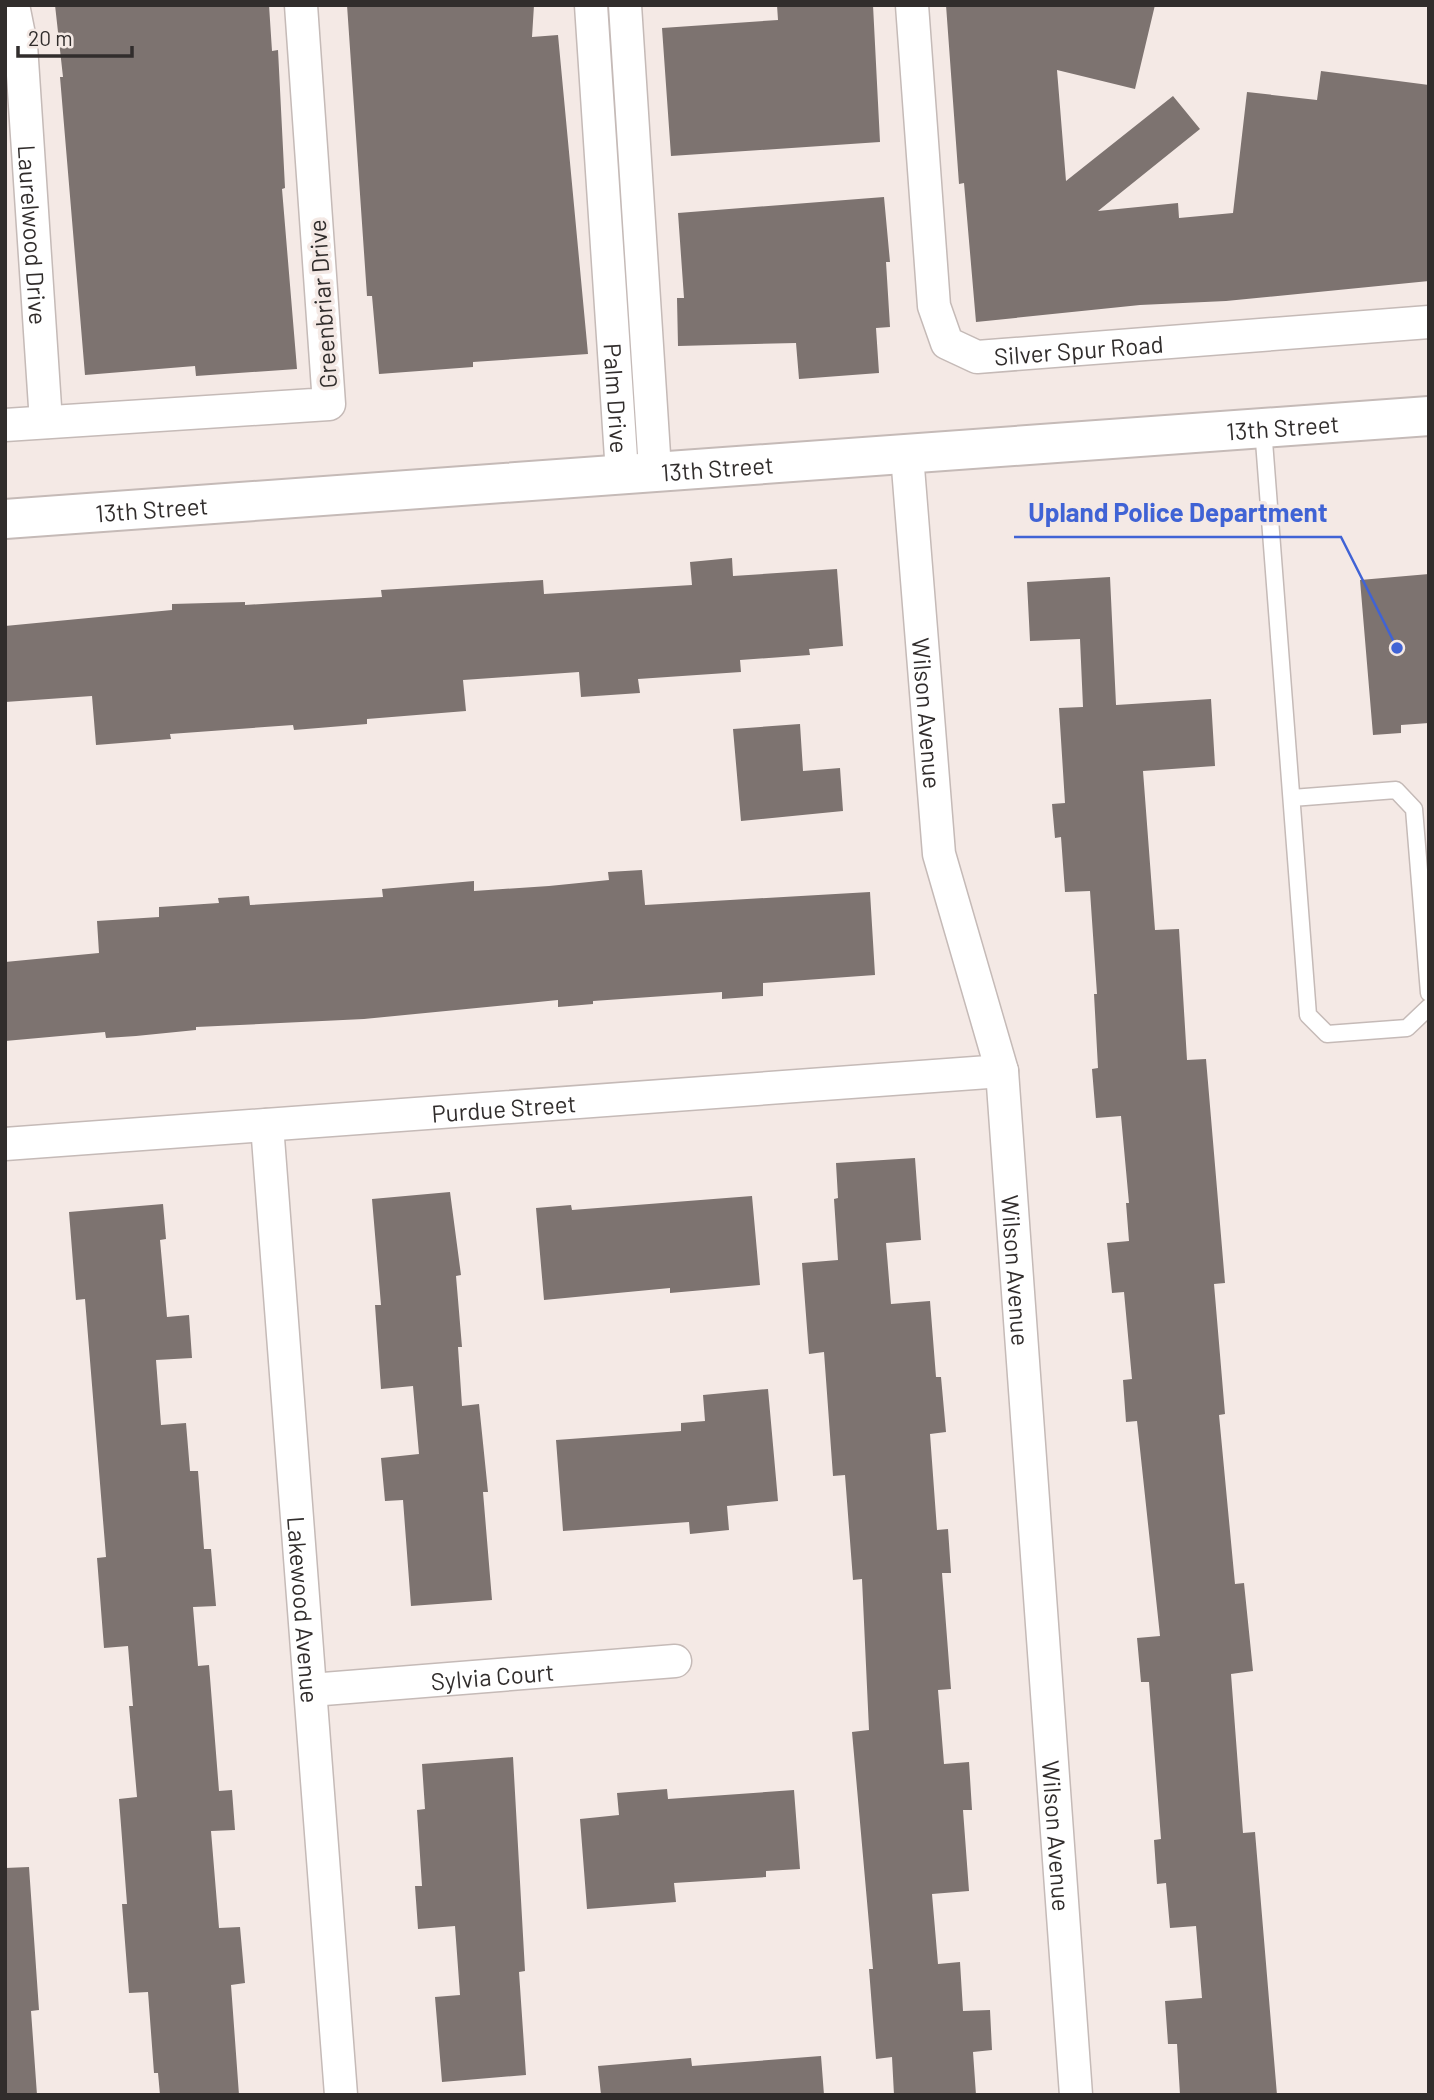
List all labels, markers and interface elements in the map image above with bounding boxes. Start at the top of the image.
scale bar [18,14,131,58]
text: 20 m [28,25,73,50]
street label: Laurelwood Drive [13,144,54,326]
street label: Greenbriar Drive [302,219,342,389]
street label: Silver Spur Road [993,328,1164,370]
street label: Palm Drive [599,342,635,454]
street label: 13th Street [1225,408,1340,445]
street label: 13th Street [660,449,774,486]
street label: 13th Street [94,490,209,527]
callout: Upland Police Department [1014,490,1341,537]
text: Upland Police Department [1028,496,1328,527]
street label: Wilson Avenue [907,637,948,790]
street label: Purdue Street [430,1088,577,1127]
street label: Wilson Avenue [996,1194,1036,1347]
street label: Lakewood Avenue [282,1515,326,1704]
street label: Sylvia Court [430,1656,555,1695]
street label: Wilson Avenue [1037,1759,1077,1912]

